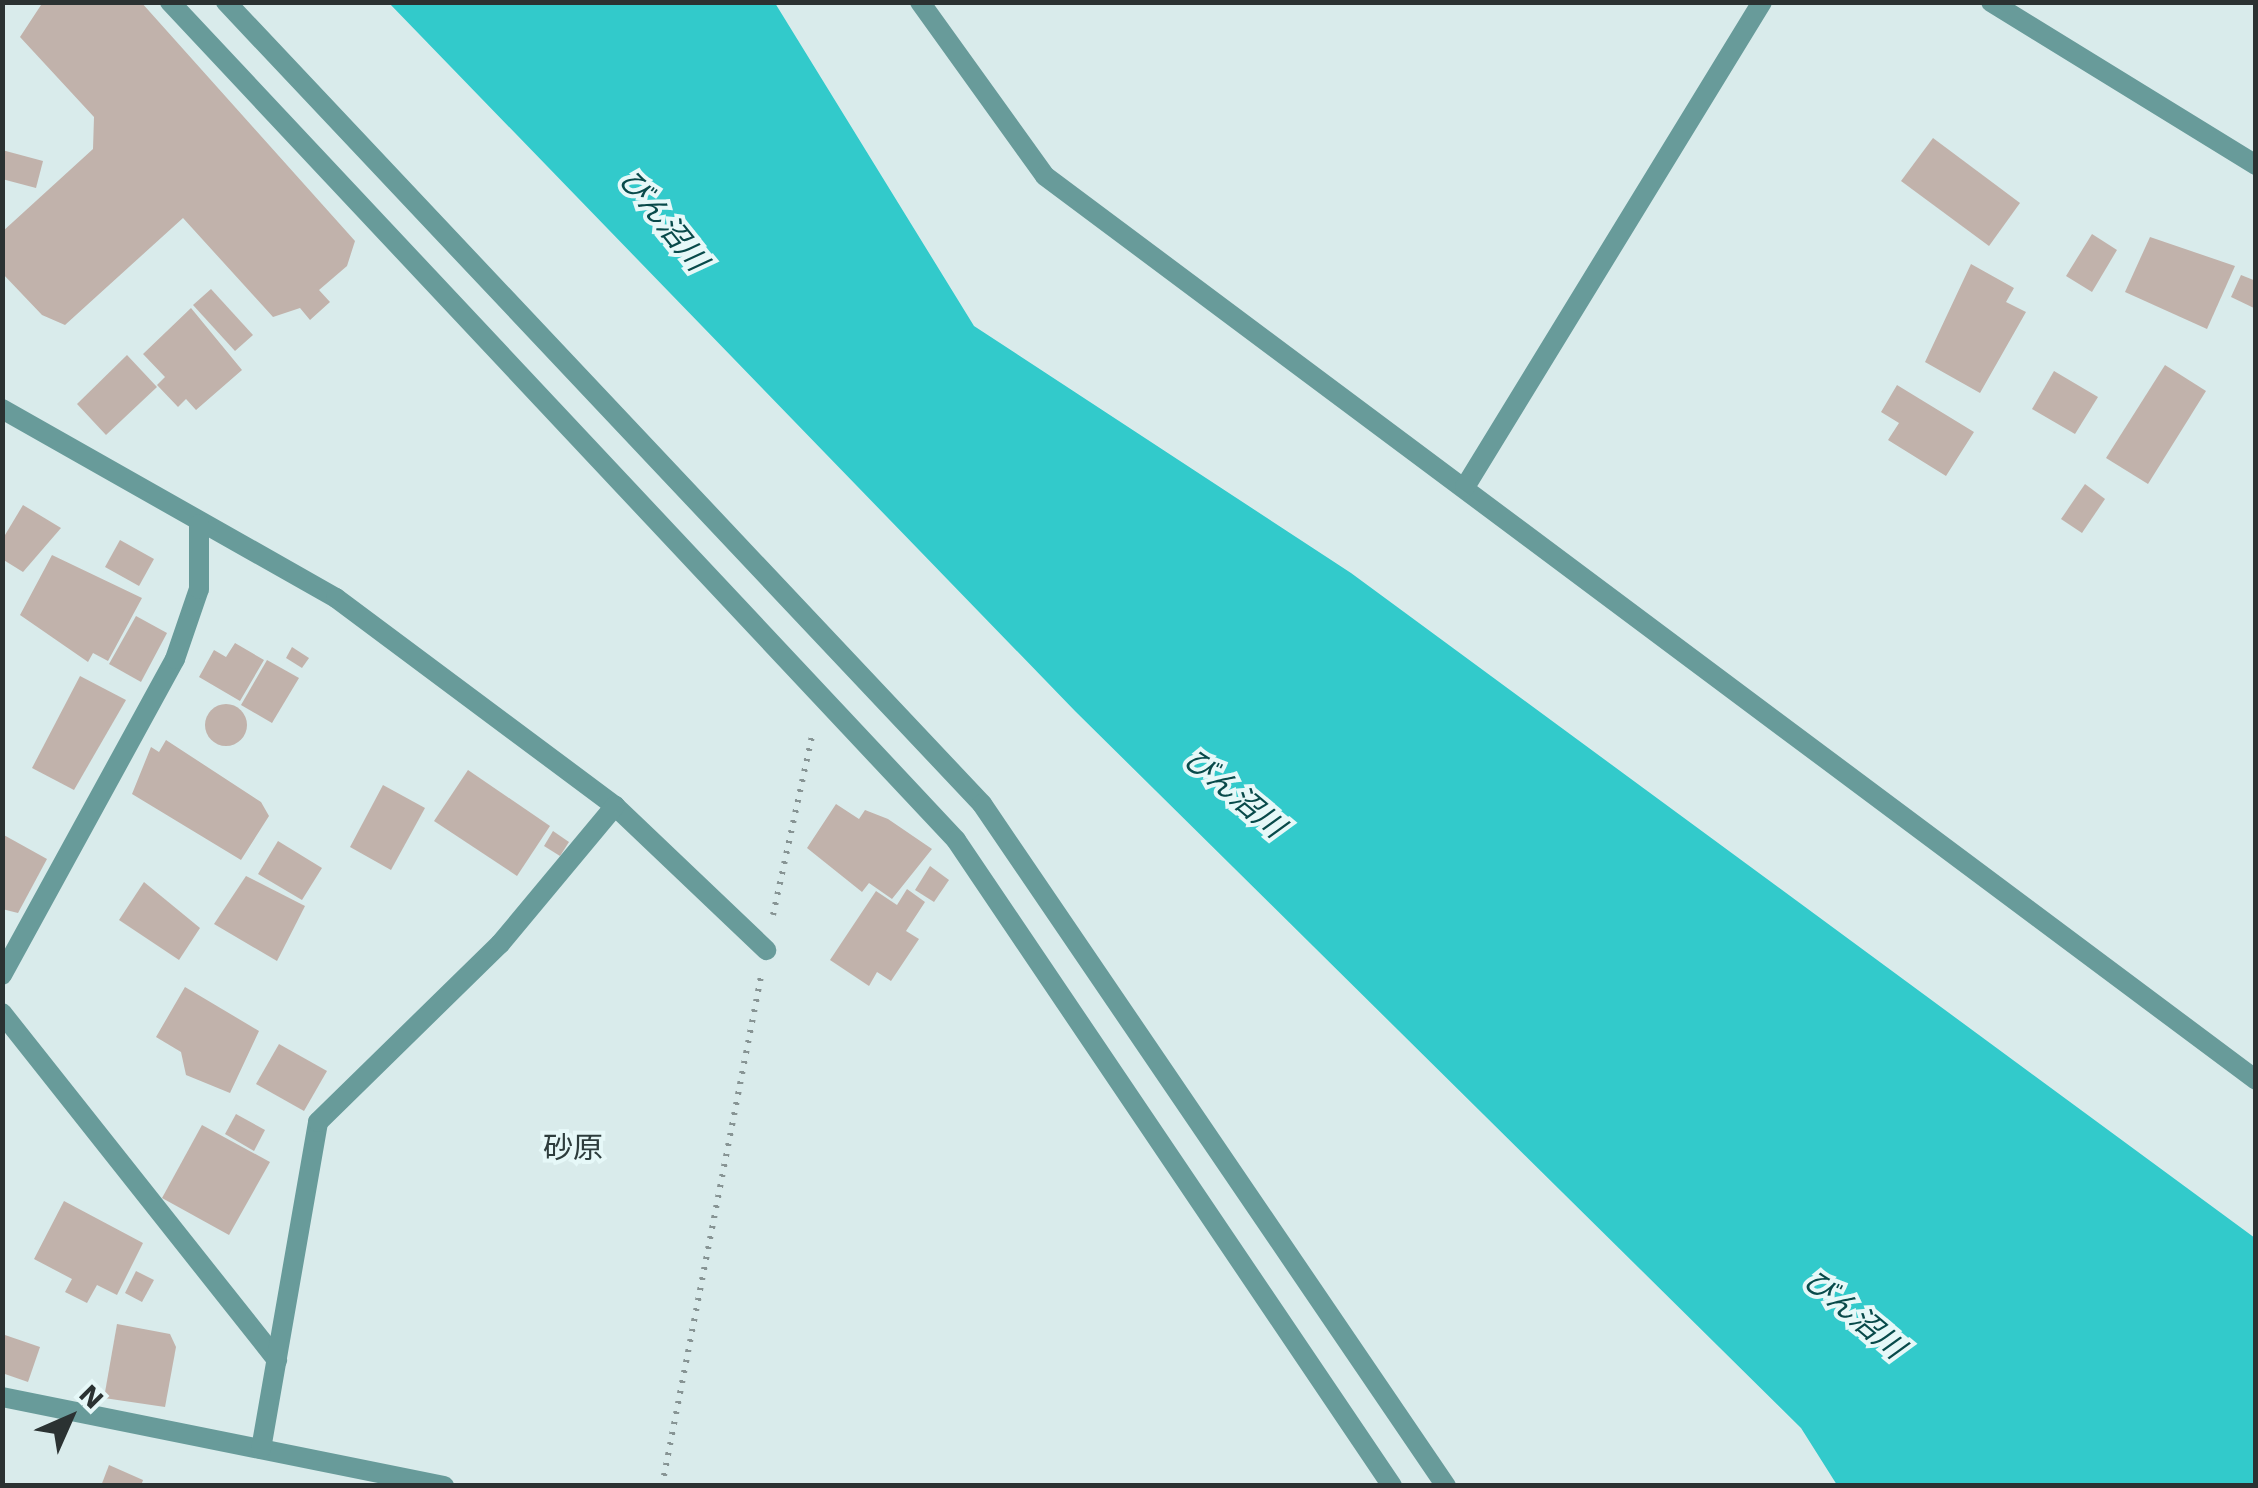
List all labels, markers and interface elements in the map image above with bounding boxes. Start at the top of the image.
water label: びん沼川 [611,162,715,278]
water label: びん沼川 [1176,741,1292,845]
district label: 砂原 [543,1130,603,1166]
water label: びん沼川 [1796,1262,1912,1366]
north arrow [20,1368,120,1468]
text: N [73,1377,111,1415]

